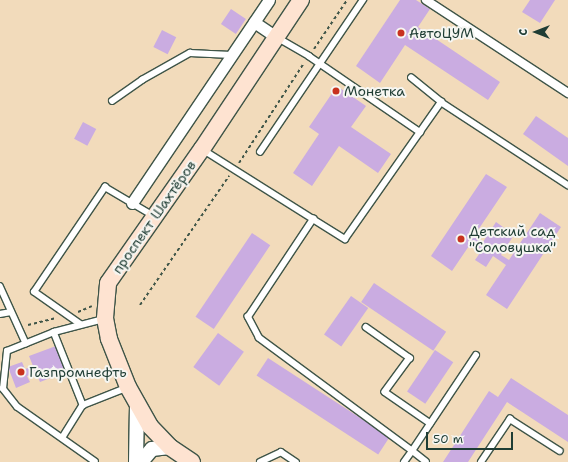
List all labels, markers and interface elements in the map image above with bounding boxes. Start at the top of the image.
north arrow [516,12,556,52]
place label: АвтоЦУМ [409,25,474,41]
marker: АвтоЦУМ [396,28,406,38]
text: С [516,29,531,35]
place label: Монетка [344,83,405,99]
marker: Монетка [331,86,341,96]
street label: проспект Шахтёров [109,157,199,277]
place label: Детский сад "Соловушка" [469,223,556,256]
marker: Детский сад "Соловушка" [456,234,466,244]
place label: Газпромнефть [29,364,127,380]
marker: Газпромнефть [16,367,26,377]
scale bar [428,424,515,450]
text: 50 m [433,431,463,447]

